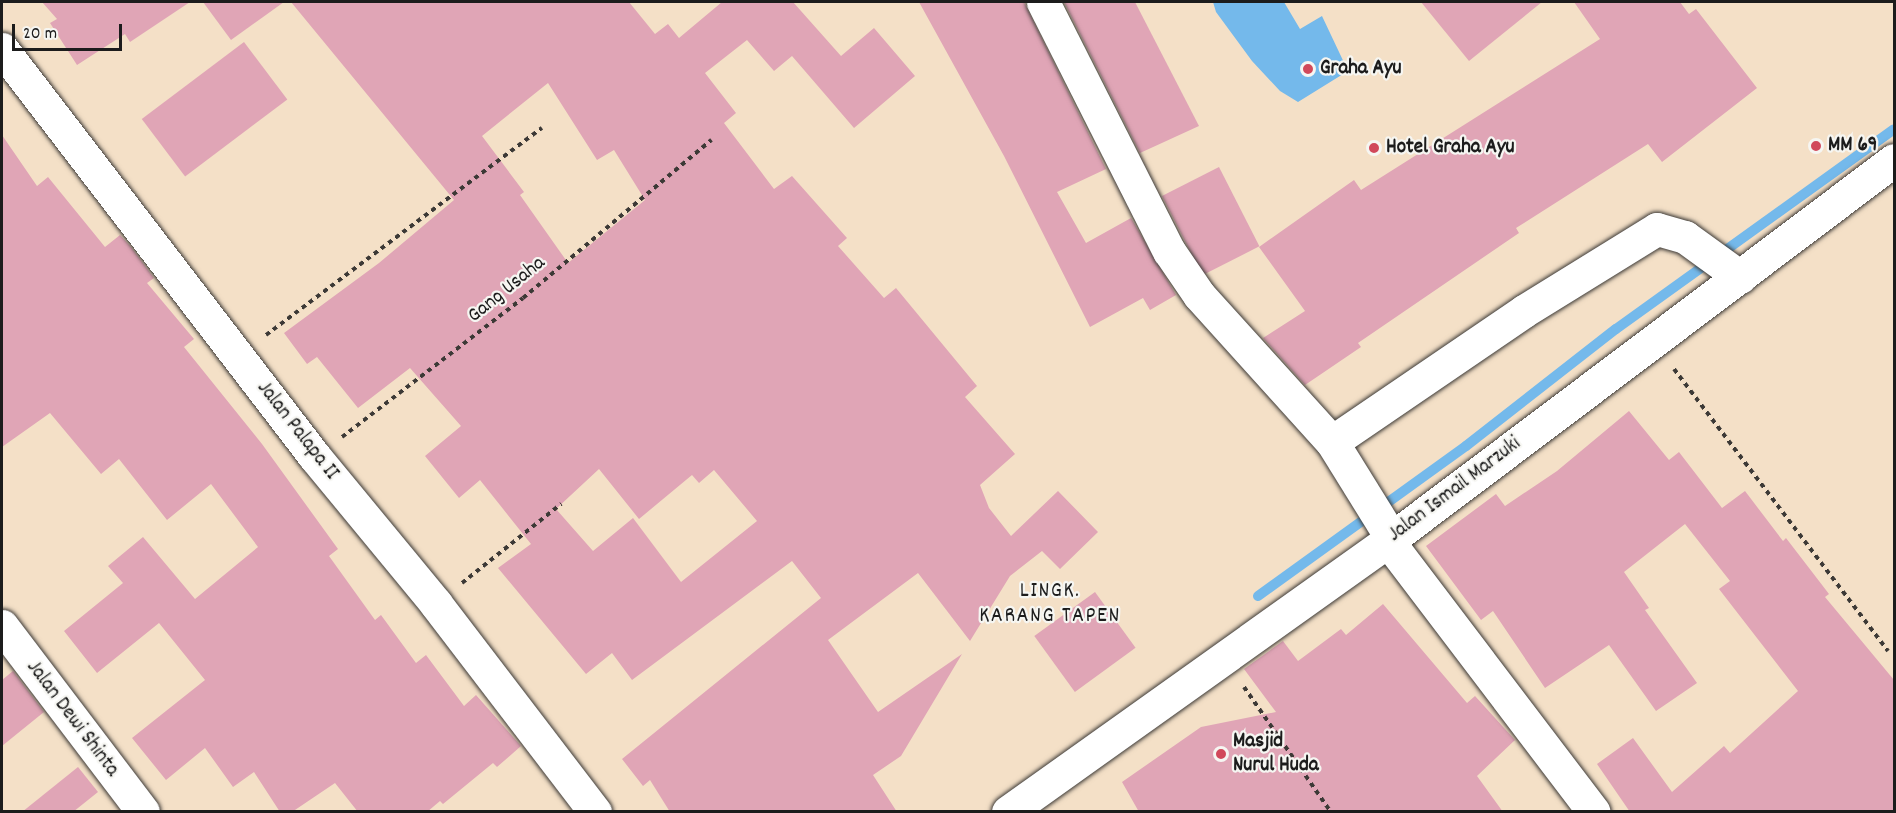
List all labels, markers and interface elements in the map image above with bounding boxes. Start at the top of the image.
scale bar [15,12,124,50]
text: 20 m [23,22,57,47]
place label: Graha Ayu [1320,56,1402,82]
marker: Graha Ayu [1301,62,1315,76]
place label: MM 69 [1828,133,1877,159]
place label: Hotel Graha Ayu [1386,135,1514,161]
marker: MM 69 [1809,139,1823,153]
marker: Hotel Graha Ayu [1367,141,1381,155]
street label: Gang Usaha [463,251,551,329]
street label: Jalan Palapa II [251,377,343,485]
street label: Jalan Ismail Marzuki [1384,432,1526,548]
district label: LINGK. KARANG TAPEN [979,578,1121,630]
street label: Jalan Dewi Shinta [20,656,124,782]
place label: Masjid Nurul Huda [1233,729,1319,779]
marker: Masjid Nurul Huda [1214,747,1228,761]

